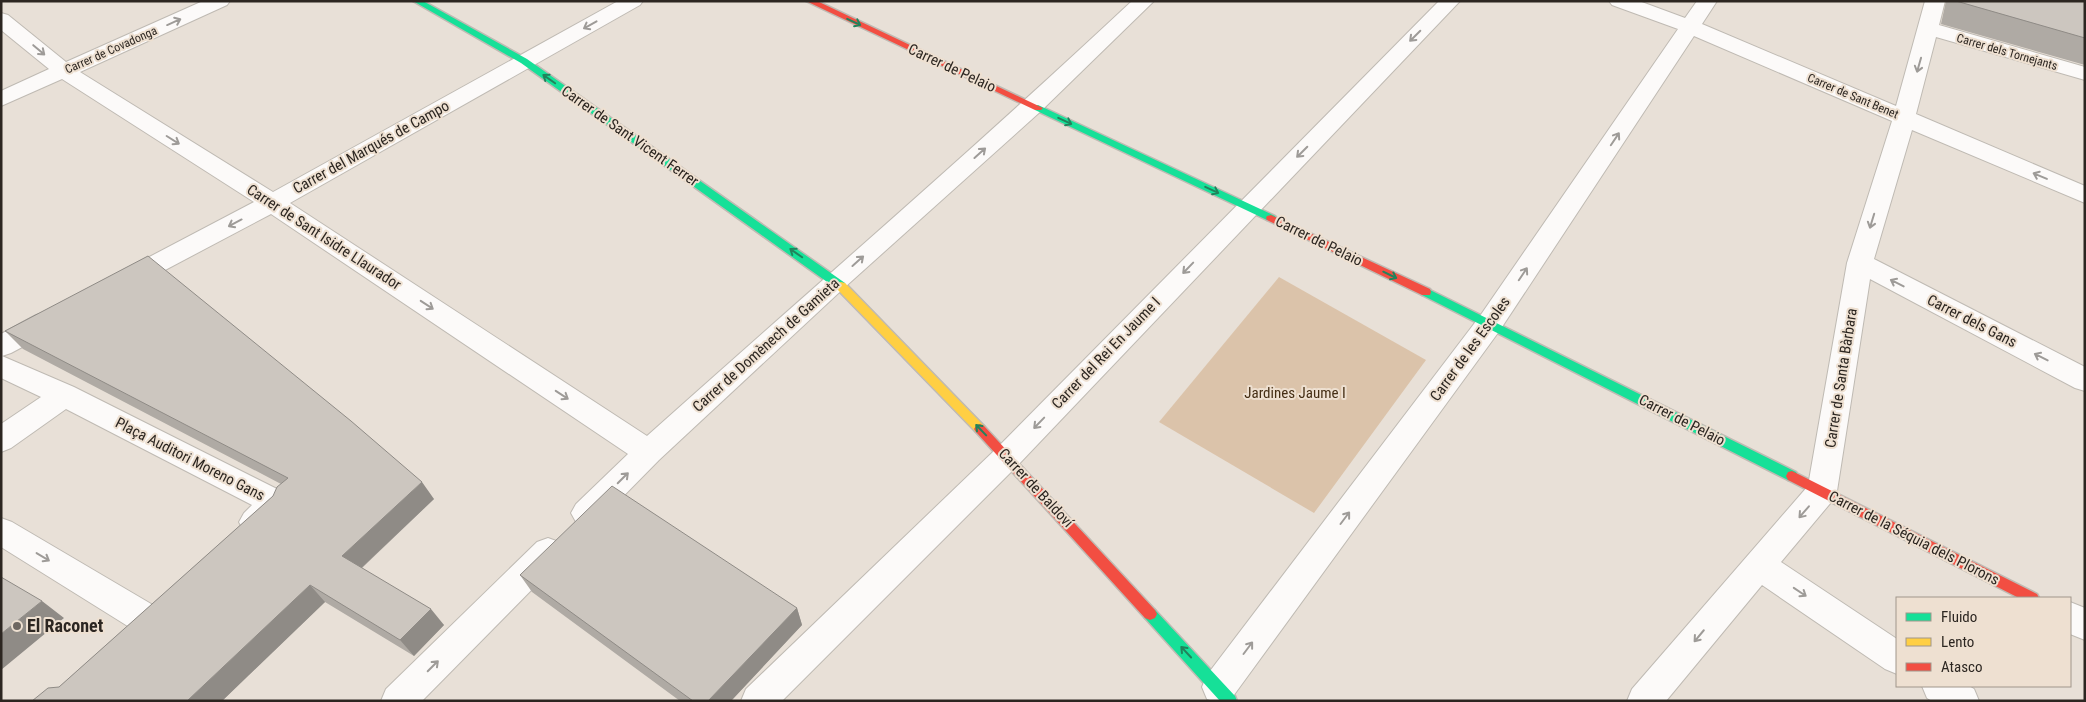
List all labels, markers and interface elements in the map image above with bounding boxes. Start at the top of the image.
one-way arrow [166,17,181,27]
one-way arrow [846,18,861,27]
one-way arrow [584,20,598,30]
street label: Carrer de Covadonga [63,23,159,77]
one-way arrow [1409,30,1422,42]
street label: Carrer dels Tornejants [1955,31,2059,73]
street label: Carrer de Pelaio [905,40,999,96]
one-way arrow [32,44,45,56]
one-way arrow [1913,57,1923,73]
street label: Carrer de Sant Benet [1805,71,1901,122]
one-way arrow [542,74,556,84]
street label: Carrer de Sant Vicent Ferrer [558,82,702,190]
street label: Carrer del Marqués de Campo [290,96,452,198]
one-way arrow [1057,116,1072,126]
one-way arrow [1609,132,1620,146]
one-way arrow [166,136,180,146]
one-way arrow [1295,146,1308,158]
one-way arrow [973,148,986,159]
one-way arrow [2033,170,2048,180]
street label: Carrer de Sant Isidre Llaurador [244,180,405,294]
one-way arrow [1204,185,1219,195]
street label: Carrer de Pelaio [1273,212,1365,270]
one-way arrow [1867,213,1877,229]
one-way arrow [227,218,242,228]
one-way arrow [789,248,803,258]
one-way arrow [851,255,864,267]
one-way arrow [1182,262,1194,275]
one-way arrow [1518,267,1529,281]
one-way arrow [1382,271,1397,280]
street label: Carrer de Domènech de Gamieta [689,274,843,416]
one-way arrow [1890,278,1905,287]
street label: Carrer dels Gans [1924,291,2020,351]
street label: Carrer del Rei En Jaume I [1048,293,1164,413]
street label: Carrer de les Escoles [1426,293,1514,405]
one-way arrow [420,300,434,311]
street label: Carrer de Santa Bàrbara [1821,307,1861,449]
one-way arrow [2034,352,2049,362]
park label: Jardines Jaume I [1244,384,1346,402]
one-way arrow [555,390,569,400]
street label: Carrer de Pelaio [1636,391,1728,449]
street label: Plaça Auditori Moreno Gans [112,413,268,505]
one-way arrow [1033,417,1045,429]
one-way arrow [975,423,987,436]
street label: Carrer de Baldoví [995,445,1078,532]
one-way arrow [617,472,629,484]
street label: Carrer de la Séquia dels Plorons [1826,487,2002,589]
one-way arrow [1799,505,1810,518]
one-way arrow [1340,511,1350,525]
one-way arrow [35,552,49,562]
one-way arrow [1792,587,1806,597]
legend [1896,597,2071,687]
text: Fluido [1941,608,1977,626]
place label: El Raconet [27,615,104,636]
marker: El Raconet [11,620,23,632]
one-way arrow [1694,629,1705,642]
text: Lento [1941,633,1974,651]
one-way arrow [1243,641,1253,655]
one-way arrow [1180,645,1192,658]
text: Atasco [1941,658,1982,676]
one-way arrow [426,661,438,673]

